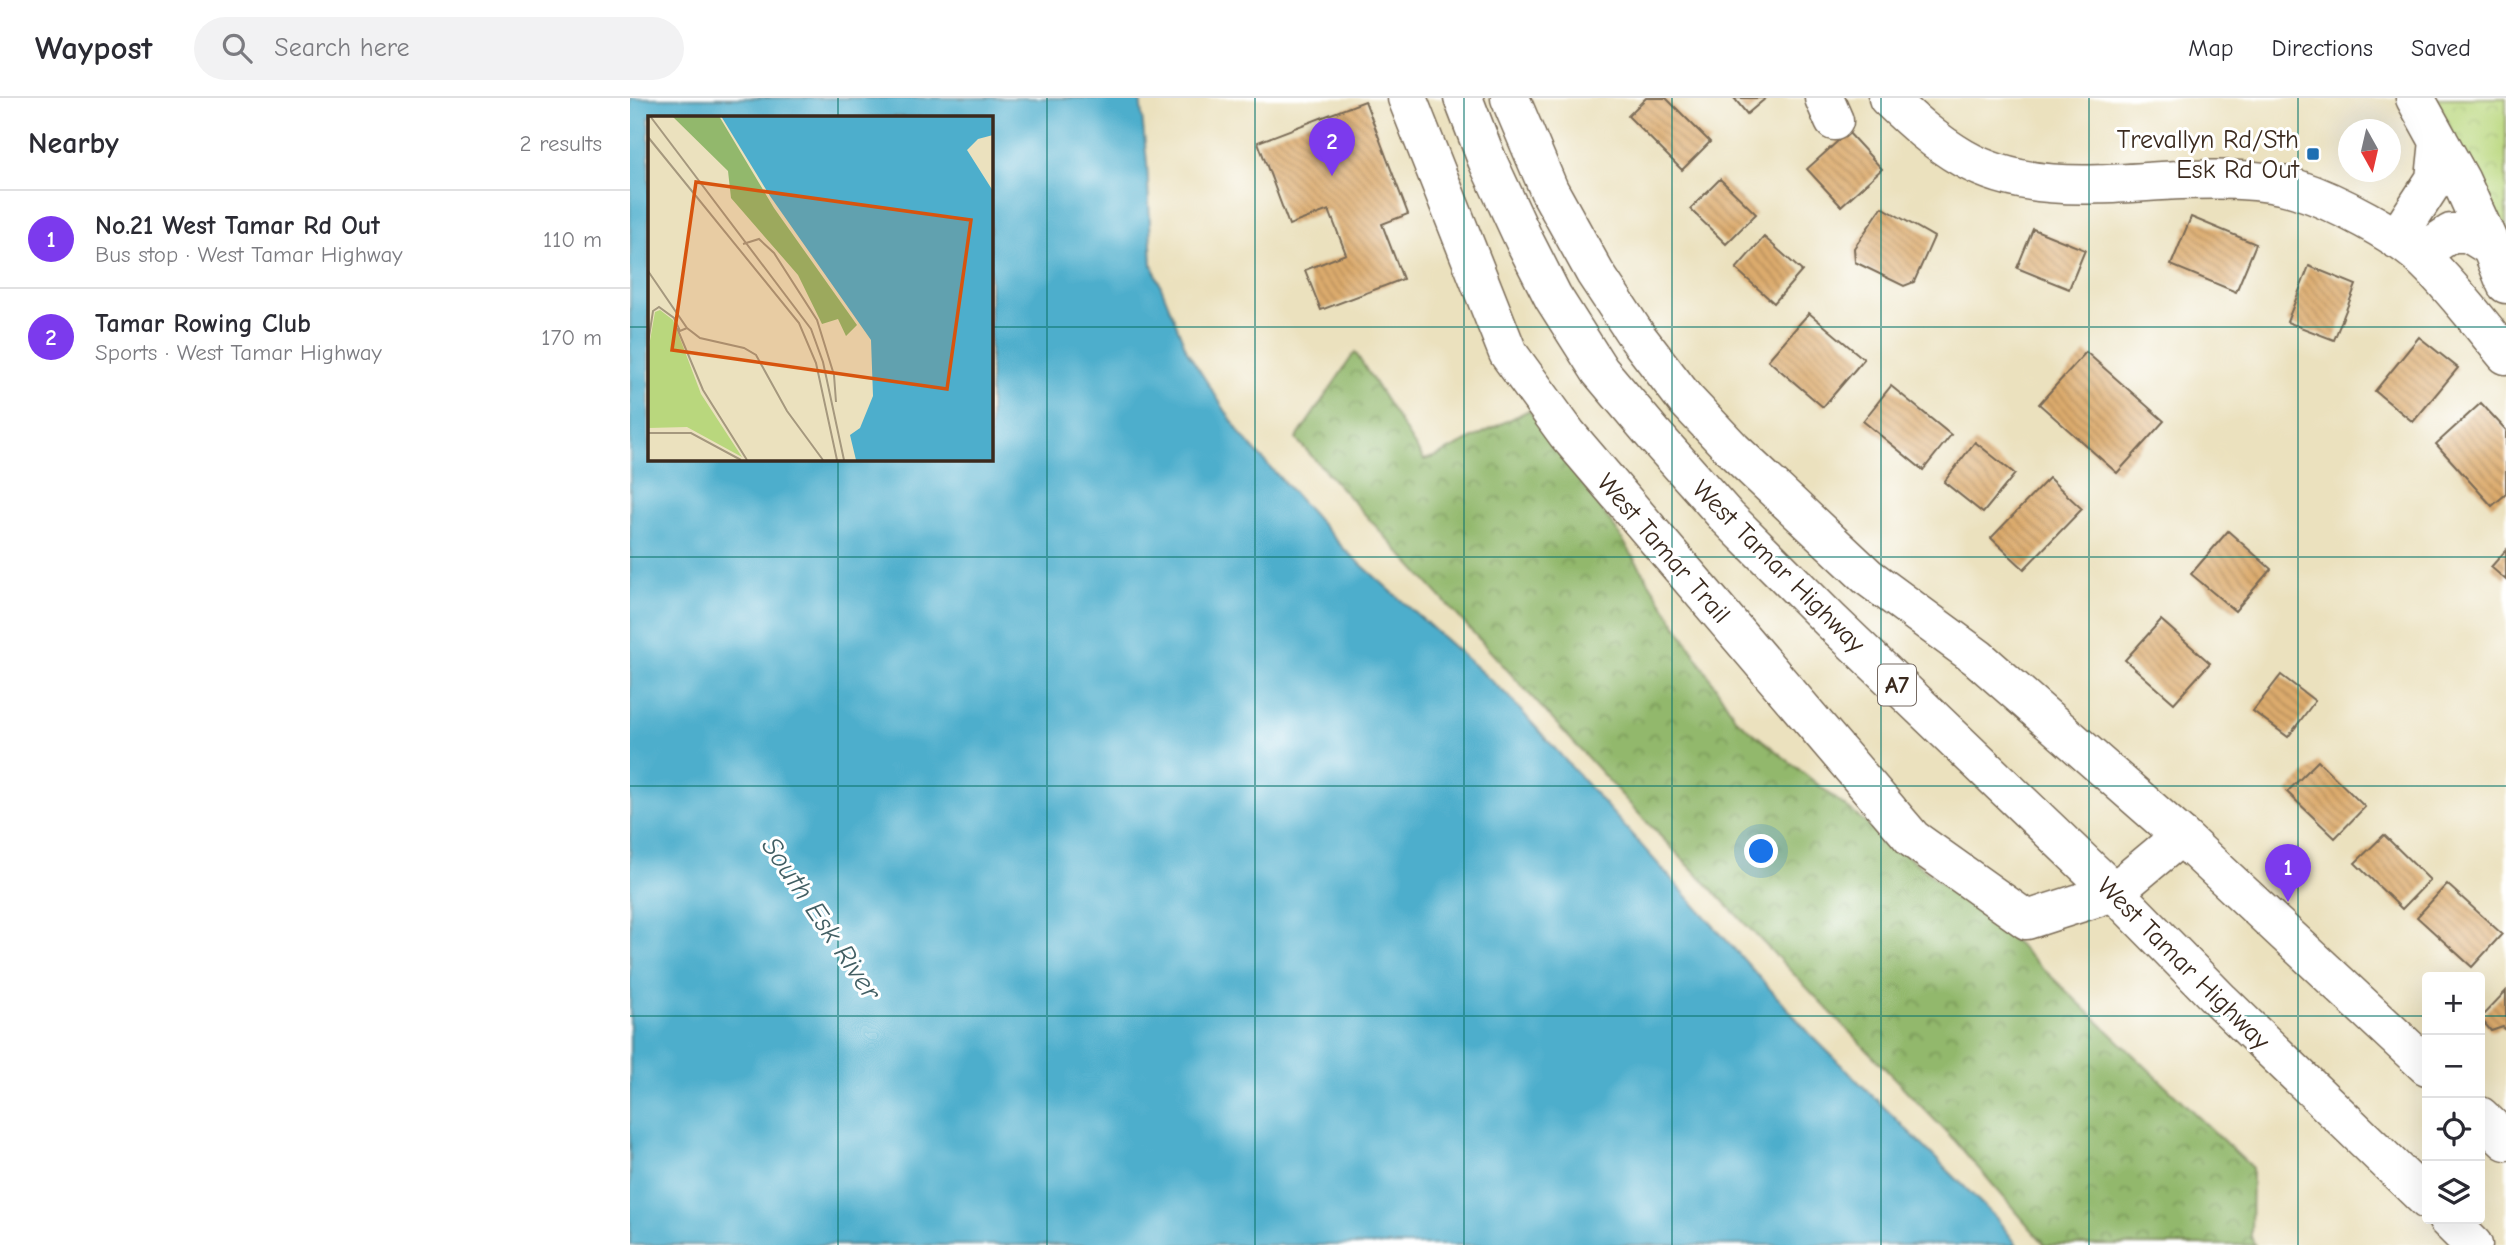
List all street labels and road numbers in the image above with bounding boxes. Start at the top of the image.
street label: West Tamar Trail [1590,468,1736,629]
street label: West Tamar Highway [1686,474,1871,660]
road number: A7 [1878,664,1916,706]
street label: West Tamar Highway [2091,871,2276,1057]

